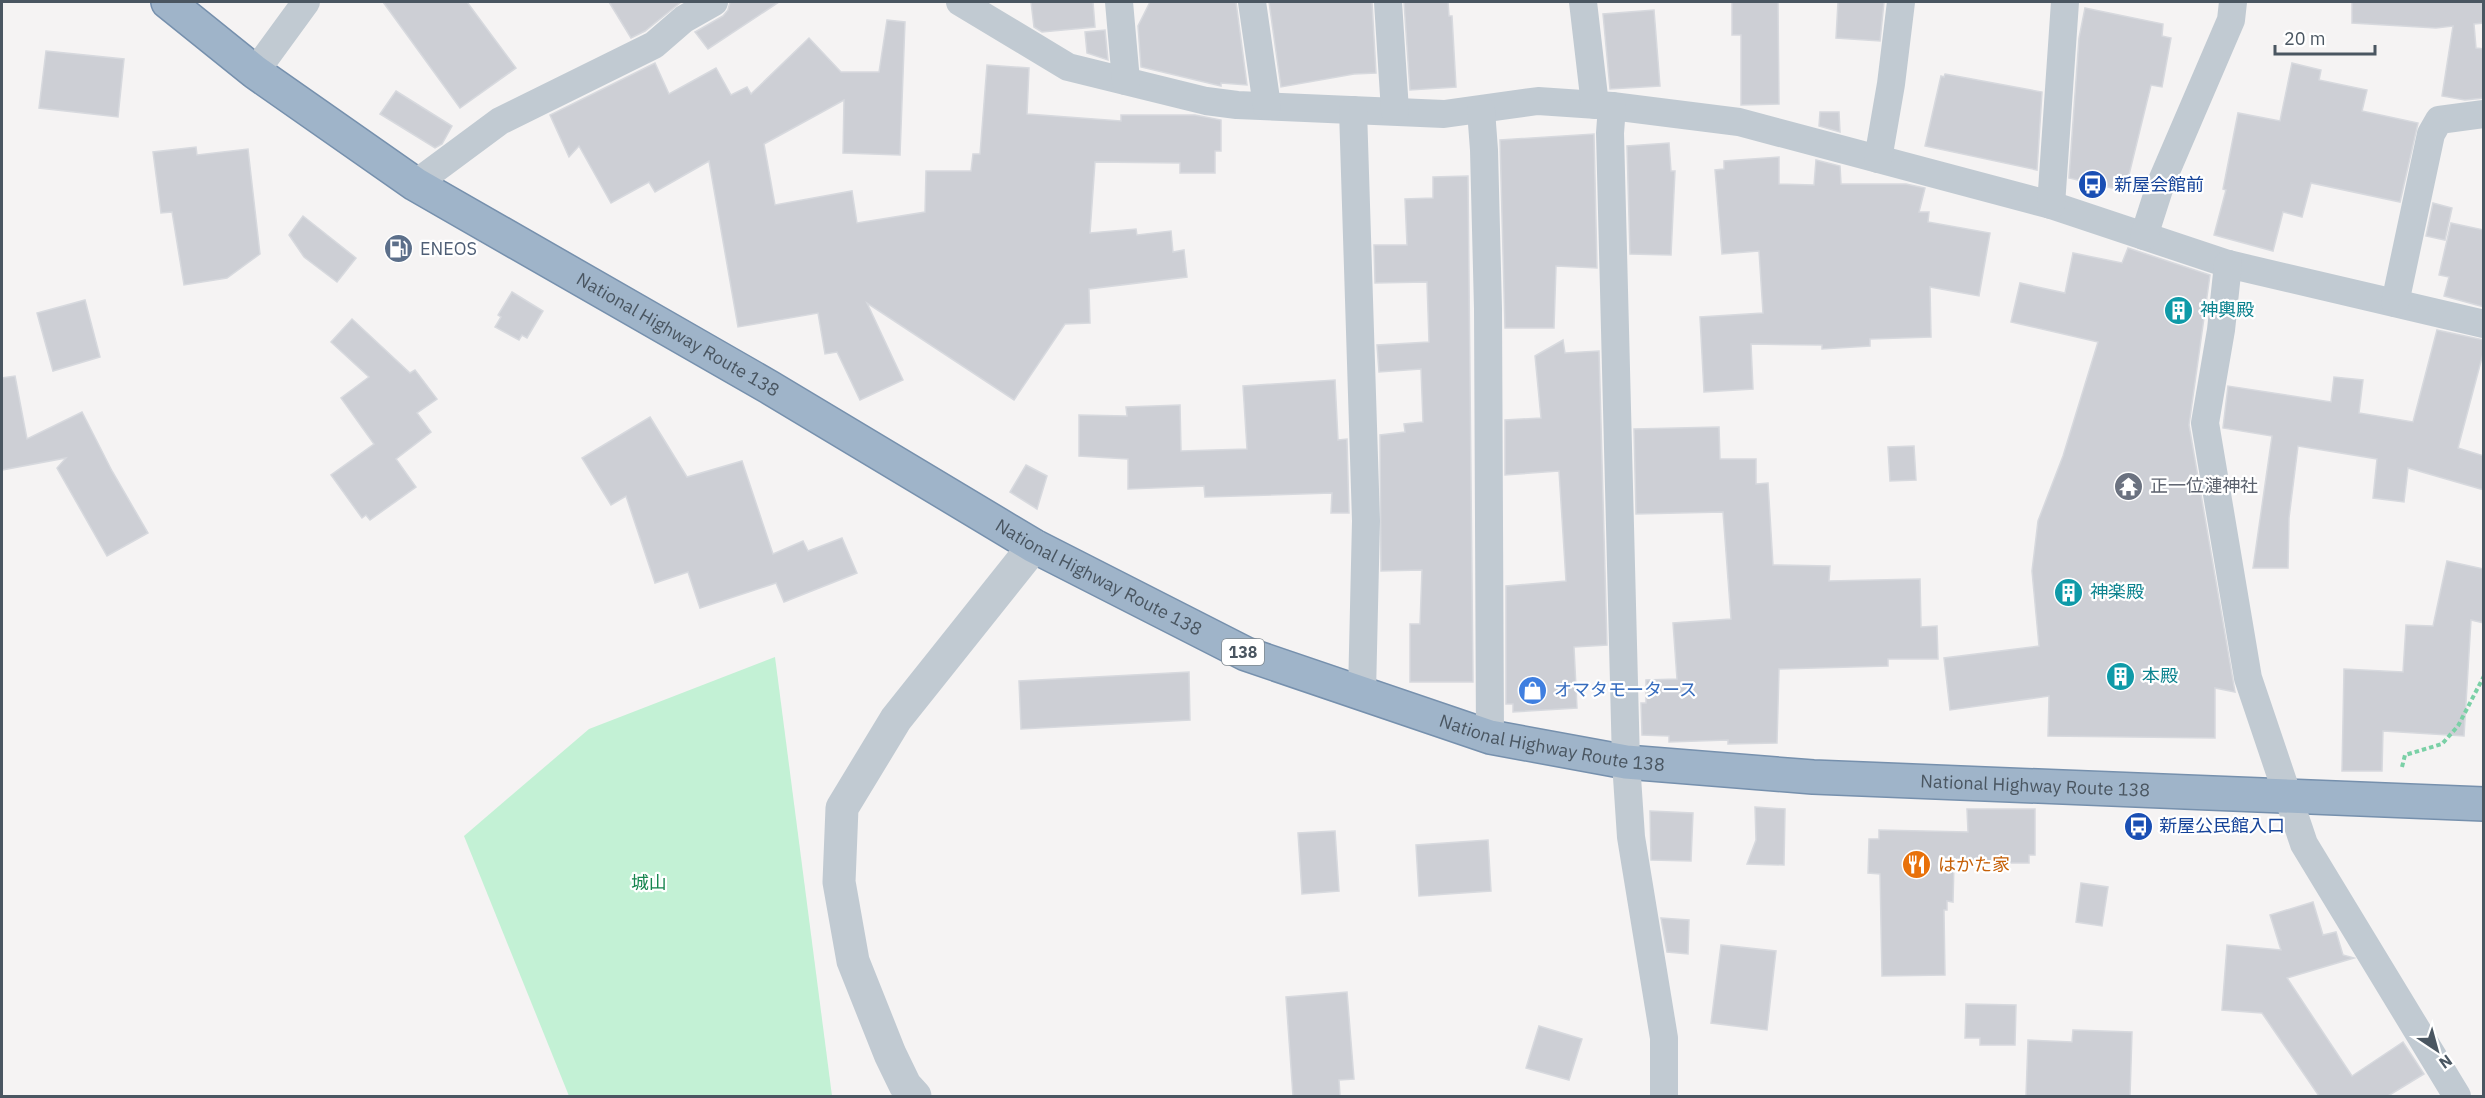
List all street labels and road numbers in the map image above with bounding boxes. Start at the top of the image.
street label: National Highway Route 138 [573,267,784,402]
street label: National Highway Route 138 [991,514,1206,641]
road number: 138 [1222,639,1264,665]
street label: National Highway Route 138 [1437,709,1666,776]
street label: National Highway Route 138 [1920,769,2151,802]

